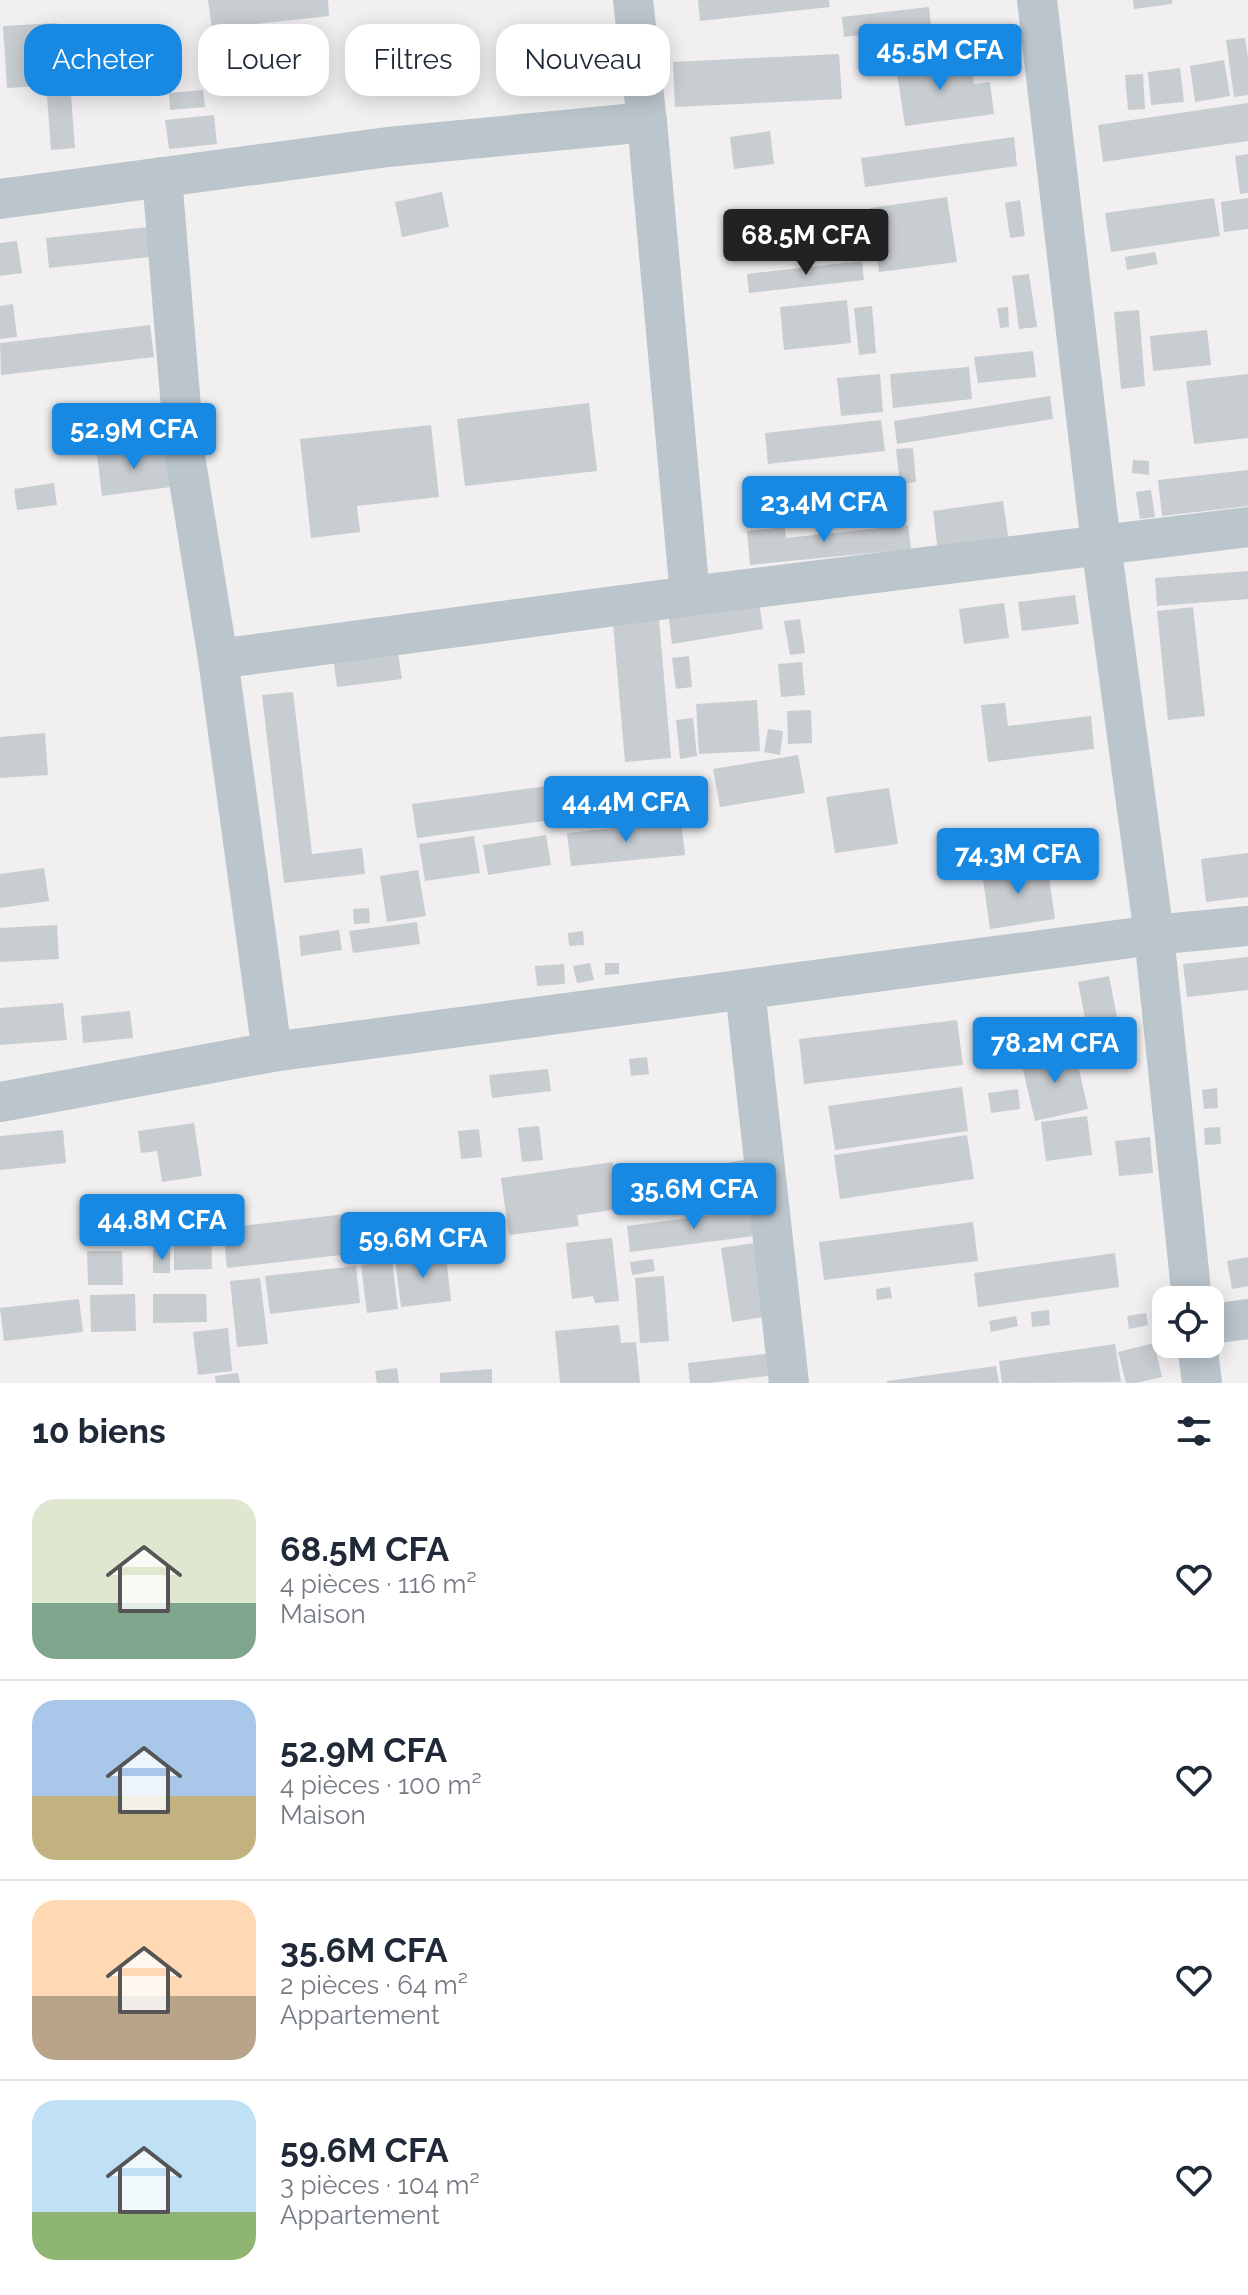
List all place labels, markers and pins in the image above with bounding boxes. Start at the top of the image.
pin: 45.5M CFA [848,24,1032,92]
pin: 68.5M CFA [714,209,898,277]
pin: 52.9M CFA [42,403,226,471]
pin: 23.4M CFA [732,476,916,544]
pin: 44.4M CFA [534,776,718,844]
pin: 74.3M CFA [926,828,1110,896]
pin: 78.2M CFA [963,1017,1147,1085]
pin: 35.6M CFA [602,1163,786,1231]
pin: 44.8M CFA [70,1194,254,1262]
pin: 59.6M CFA [331,1212,515,1280]

